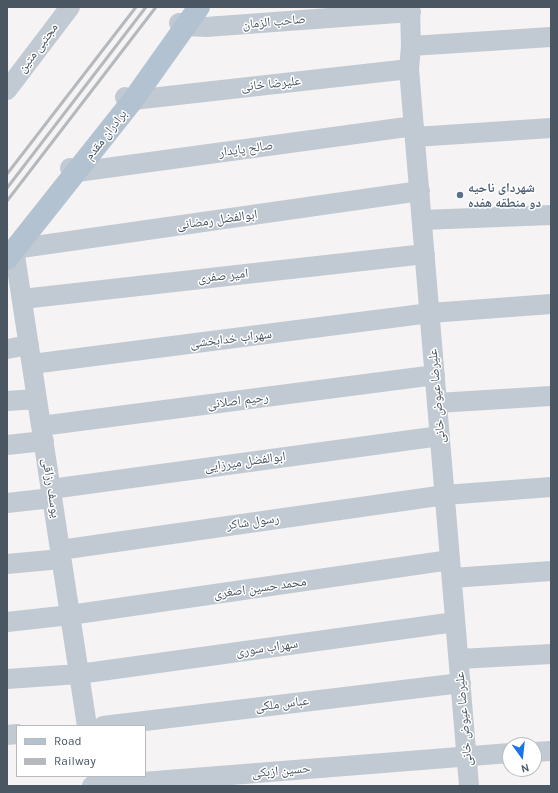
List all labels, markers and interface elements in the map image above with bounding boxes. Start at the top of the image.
street label: صاحب الزمان [242,11,306,33]
street label: مجتبی متین [14,20,62,76]
street label: علیرضا خانی [240,73,302,95]
street label: برادران مقدم [82,107,130,163]
street label: صالح پایدار [218,137,274,161]
place label: شهردای ناحیه دو منطقه هفده [468,180,541,211]
marker: شهردای ناحیه دو منطقه هفده [455,190,465,200]
street label: ابوالفضل رمضانی [176,207,258,233]
street label: امیر صفری [197,266,249,286]
street label: سهراب خدابخشی [189,326,273,352]
street label: علیرضا عیوض خانی [425,348,449,444]
street label: رحیم اصلانی [206,390,270,412]
street label: ابوالفضل میرزایی [203,449,287,475]
street label: یوسف رزاقی [39,457,63,519]
street label: رسول شاکر [226,511,280,533]
street label: محمد حسین اصغری [213,574,307,602]
street label: سهراب سوری [235,636,299,660]
street label: علیرضا عیوض خانی [452,671,476,767]
street label: عباس ملکی [254,693,310,715]
legend [16,725,146,777]
text: Road [54,734,82,748]
north arrow [502,737,542,777]
text: Railway [54,754,96,768]
street label: حسین ازبکی [251,761,311,781]
text: N [519,761,530,775]

